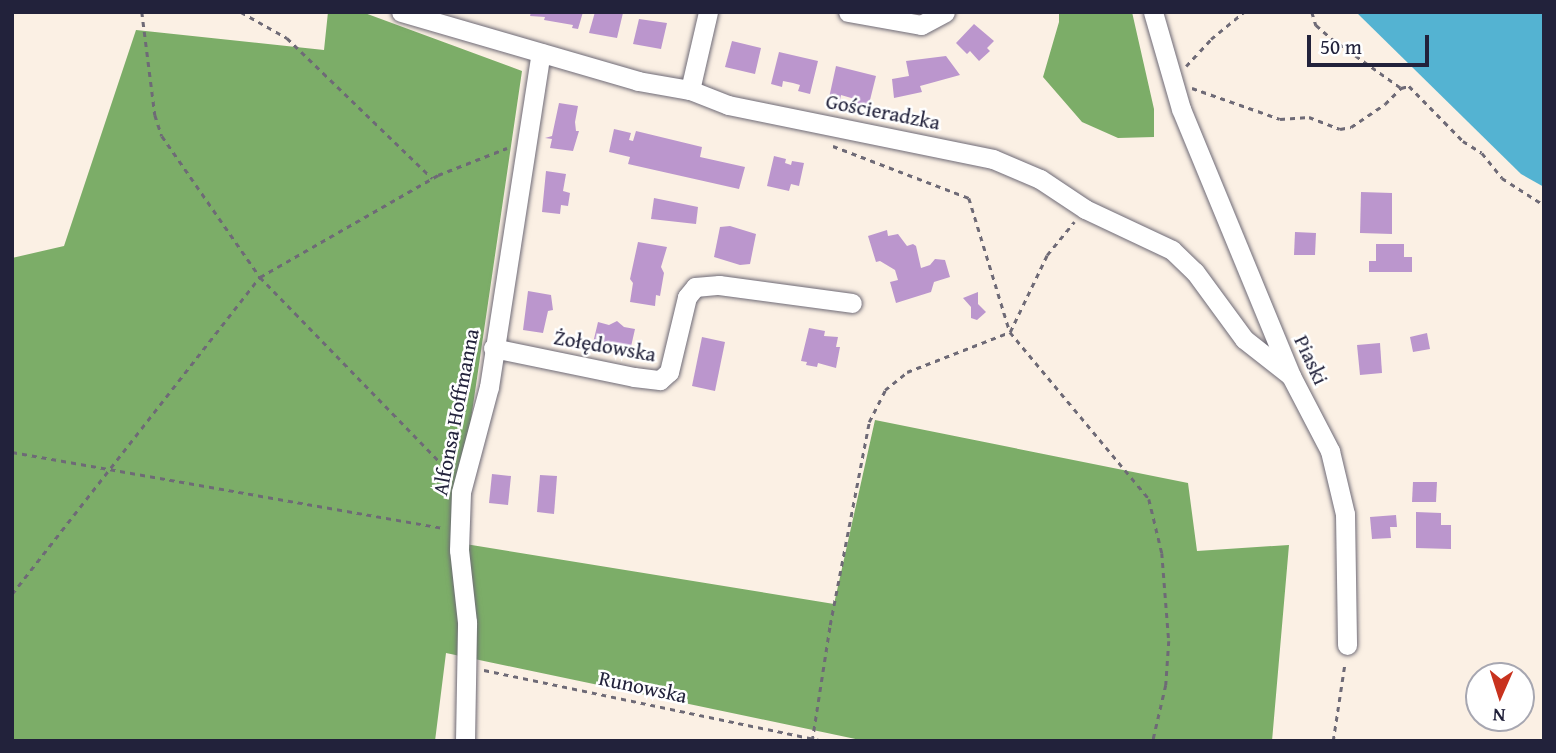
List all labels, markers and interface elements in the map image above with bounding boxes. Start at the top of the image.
scale bar [1311,21,1434,65]
text: 50 m [1320,31,1362,62]
street label: Gościeradzka [824,89,942,135]
street label: Żołędowska [552,325,658,367]
street label: Alfonsa Hoffmanna [427,326,485,498]
street label: Piaski [1289,331,1333,389]
north arrow [1465,662,1535,732]
street label: Runowska [597,665,689,709]
text: N [1492,702,1506,730]

